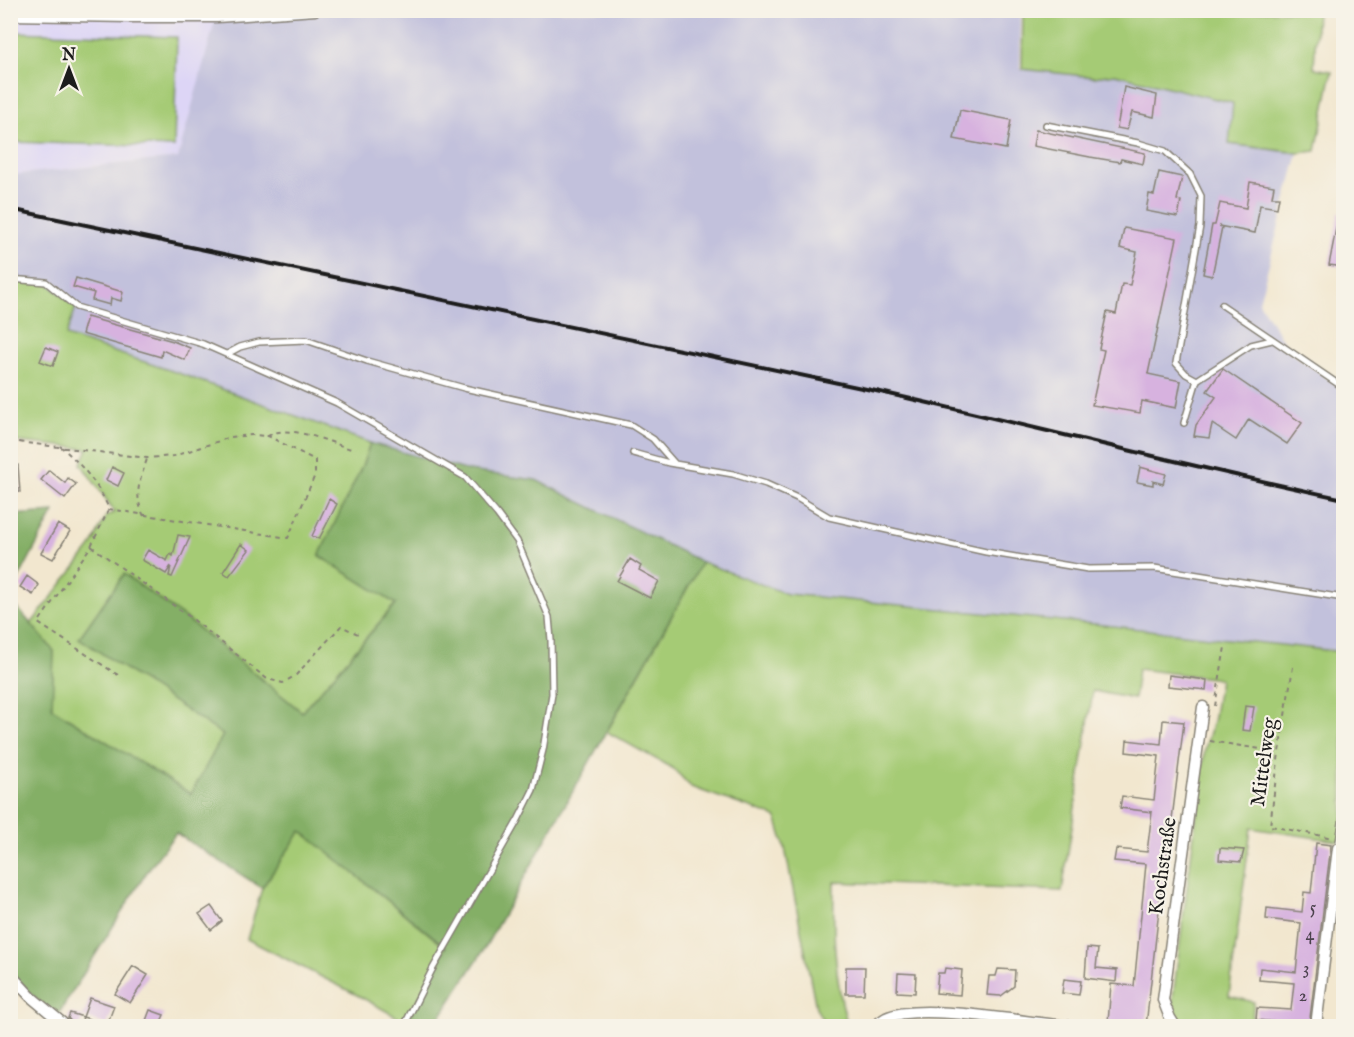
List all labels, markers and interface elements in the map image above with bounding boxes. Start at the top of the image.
north arrow [39,39,99,99]
text: N [61,46,76,66]
street label: Mittelweg [1245,715,1284,808]
street label: Kochstraße [1143,815,1184,917]
house number: 5 [1310,897,1317,920]
house number: 4 [1306,924,1315,947]
house number: 3 [1303,958,1309,981]
house number: 2 [1299,985,1307,1008]

